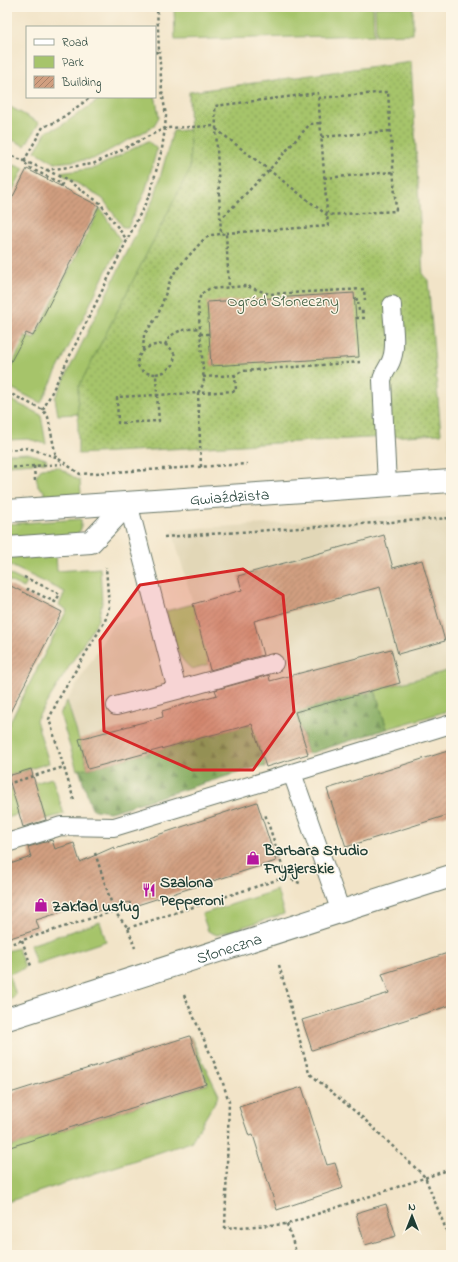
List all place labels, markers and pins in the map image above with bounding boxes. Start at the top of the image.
place label: Barbara Studio Fryzjerskie [263,839,368,882]
shop icon: Barbara Studio Fryzjerskie [245,850,261,866]
place label: Szalona Pepperoni [160,871,224,913]
restaurant icon: Szalona Pepperoni [141,882,157,898]
place label: Zakład usług [52,895,139,920]
shop icon: Zakład usług [33,897,49,913]

